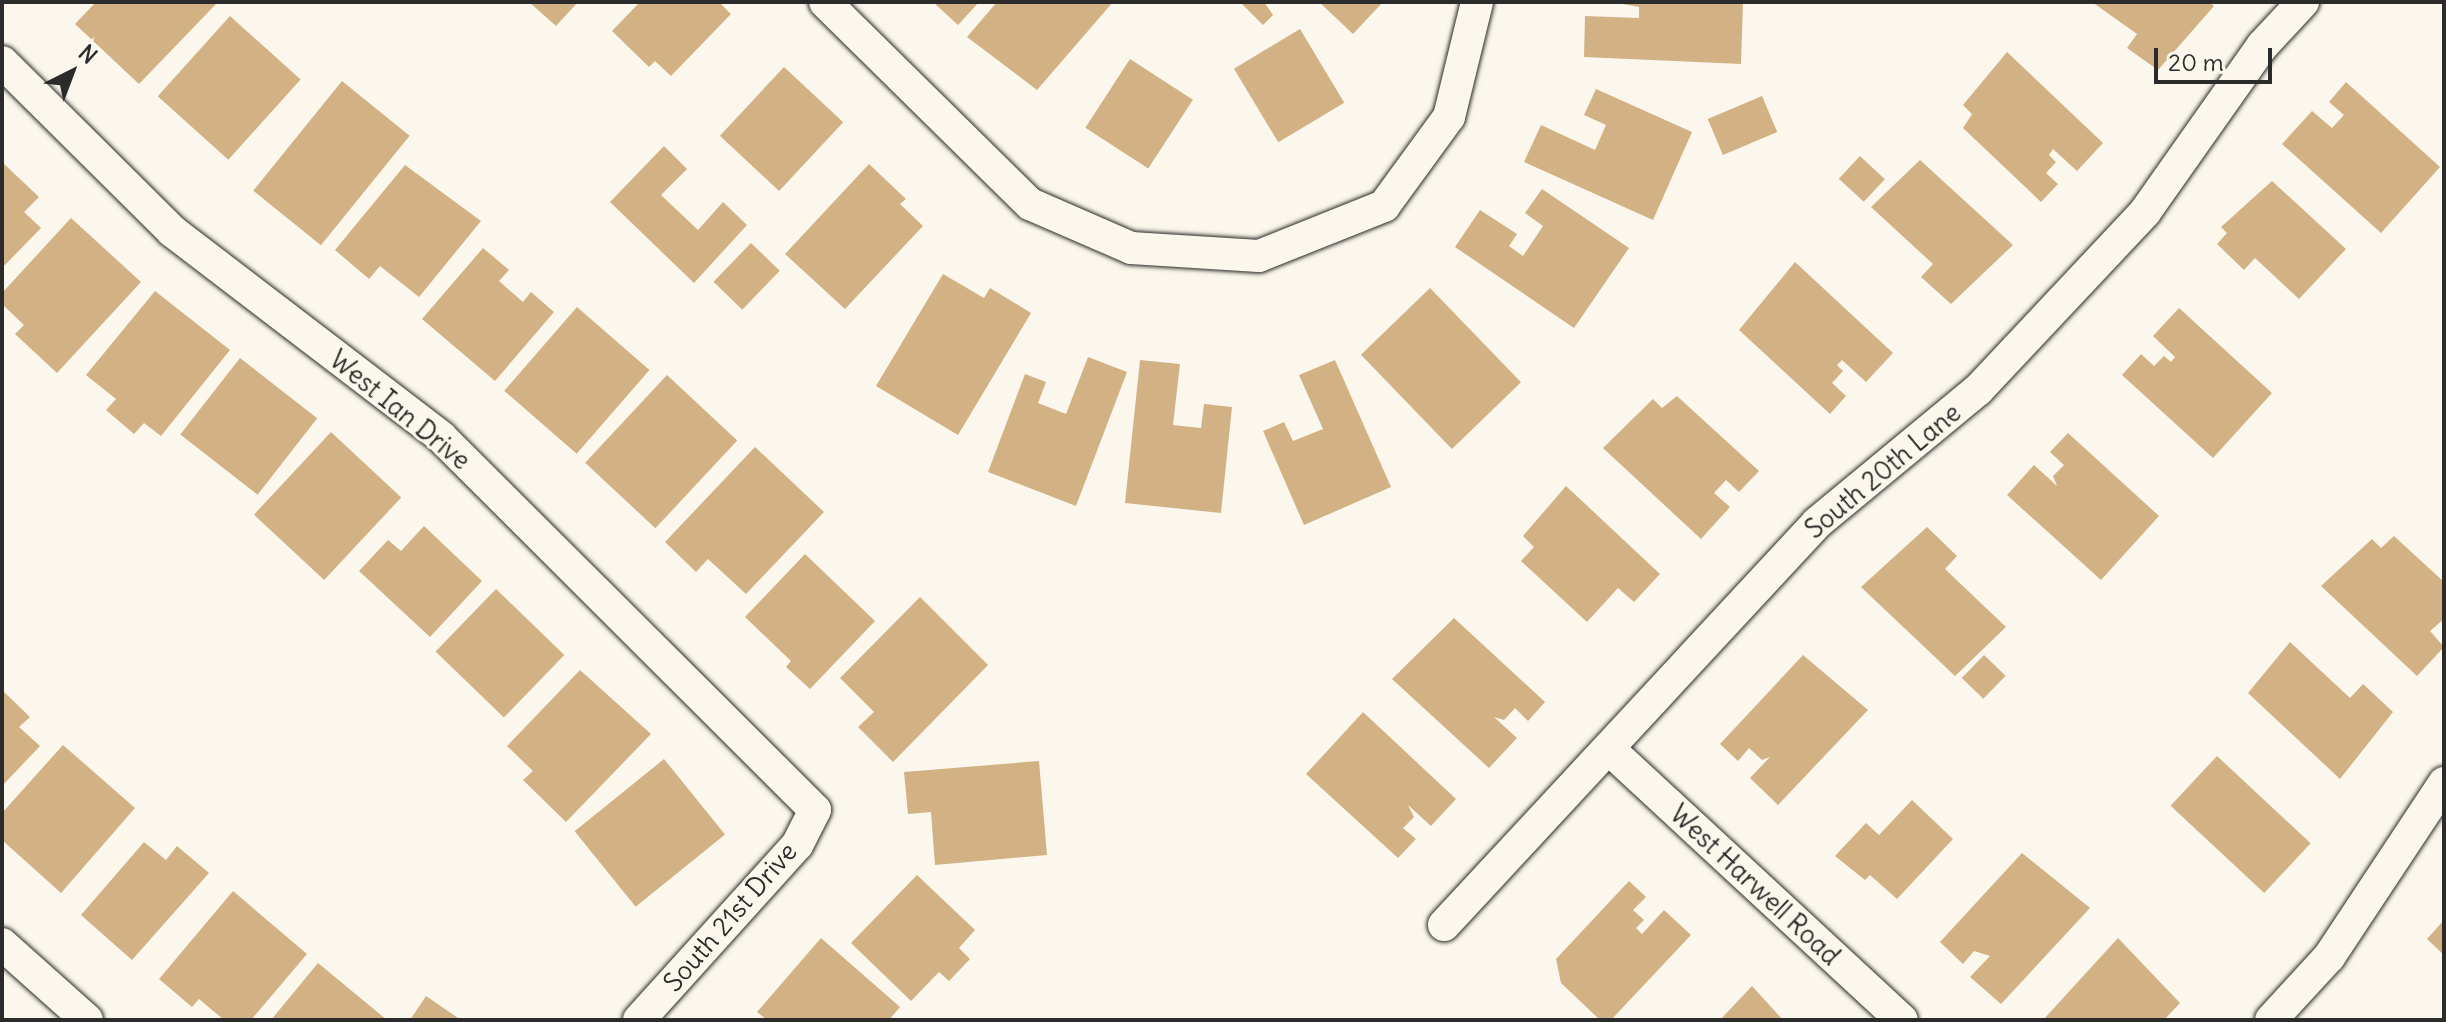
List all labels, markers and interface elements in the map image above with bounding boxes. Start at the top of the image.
north arrow [32,32,112,112]
scale bar [2158,32,2276,82]
text: N [73,39,103,70]
text: 20 m [2168,47,2224,77]
street label: West Ian Drive [323,344,477,476]
street label: South 20th Lane [1799,397,1967,545]
street label: West Harwell Road [1664,798,1846,972]
street label: South 21st Drive [657,836,803,998]

